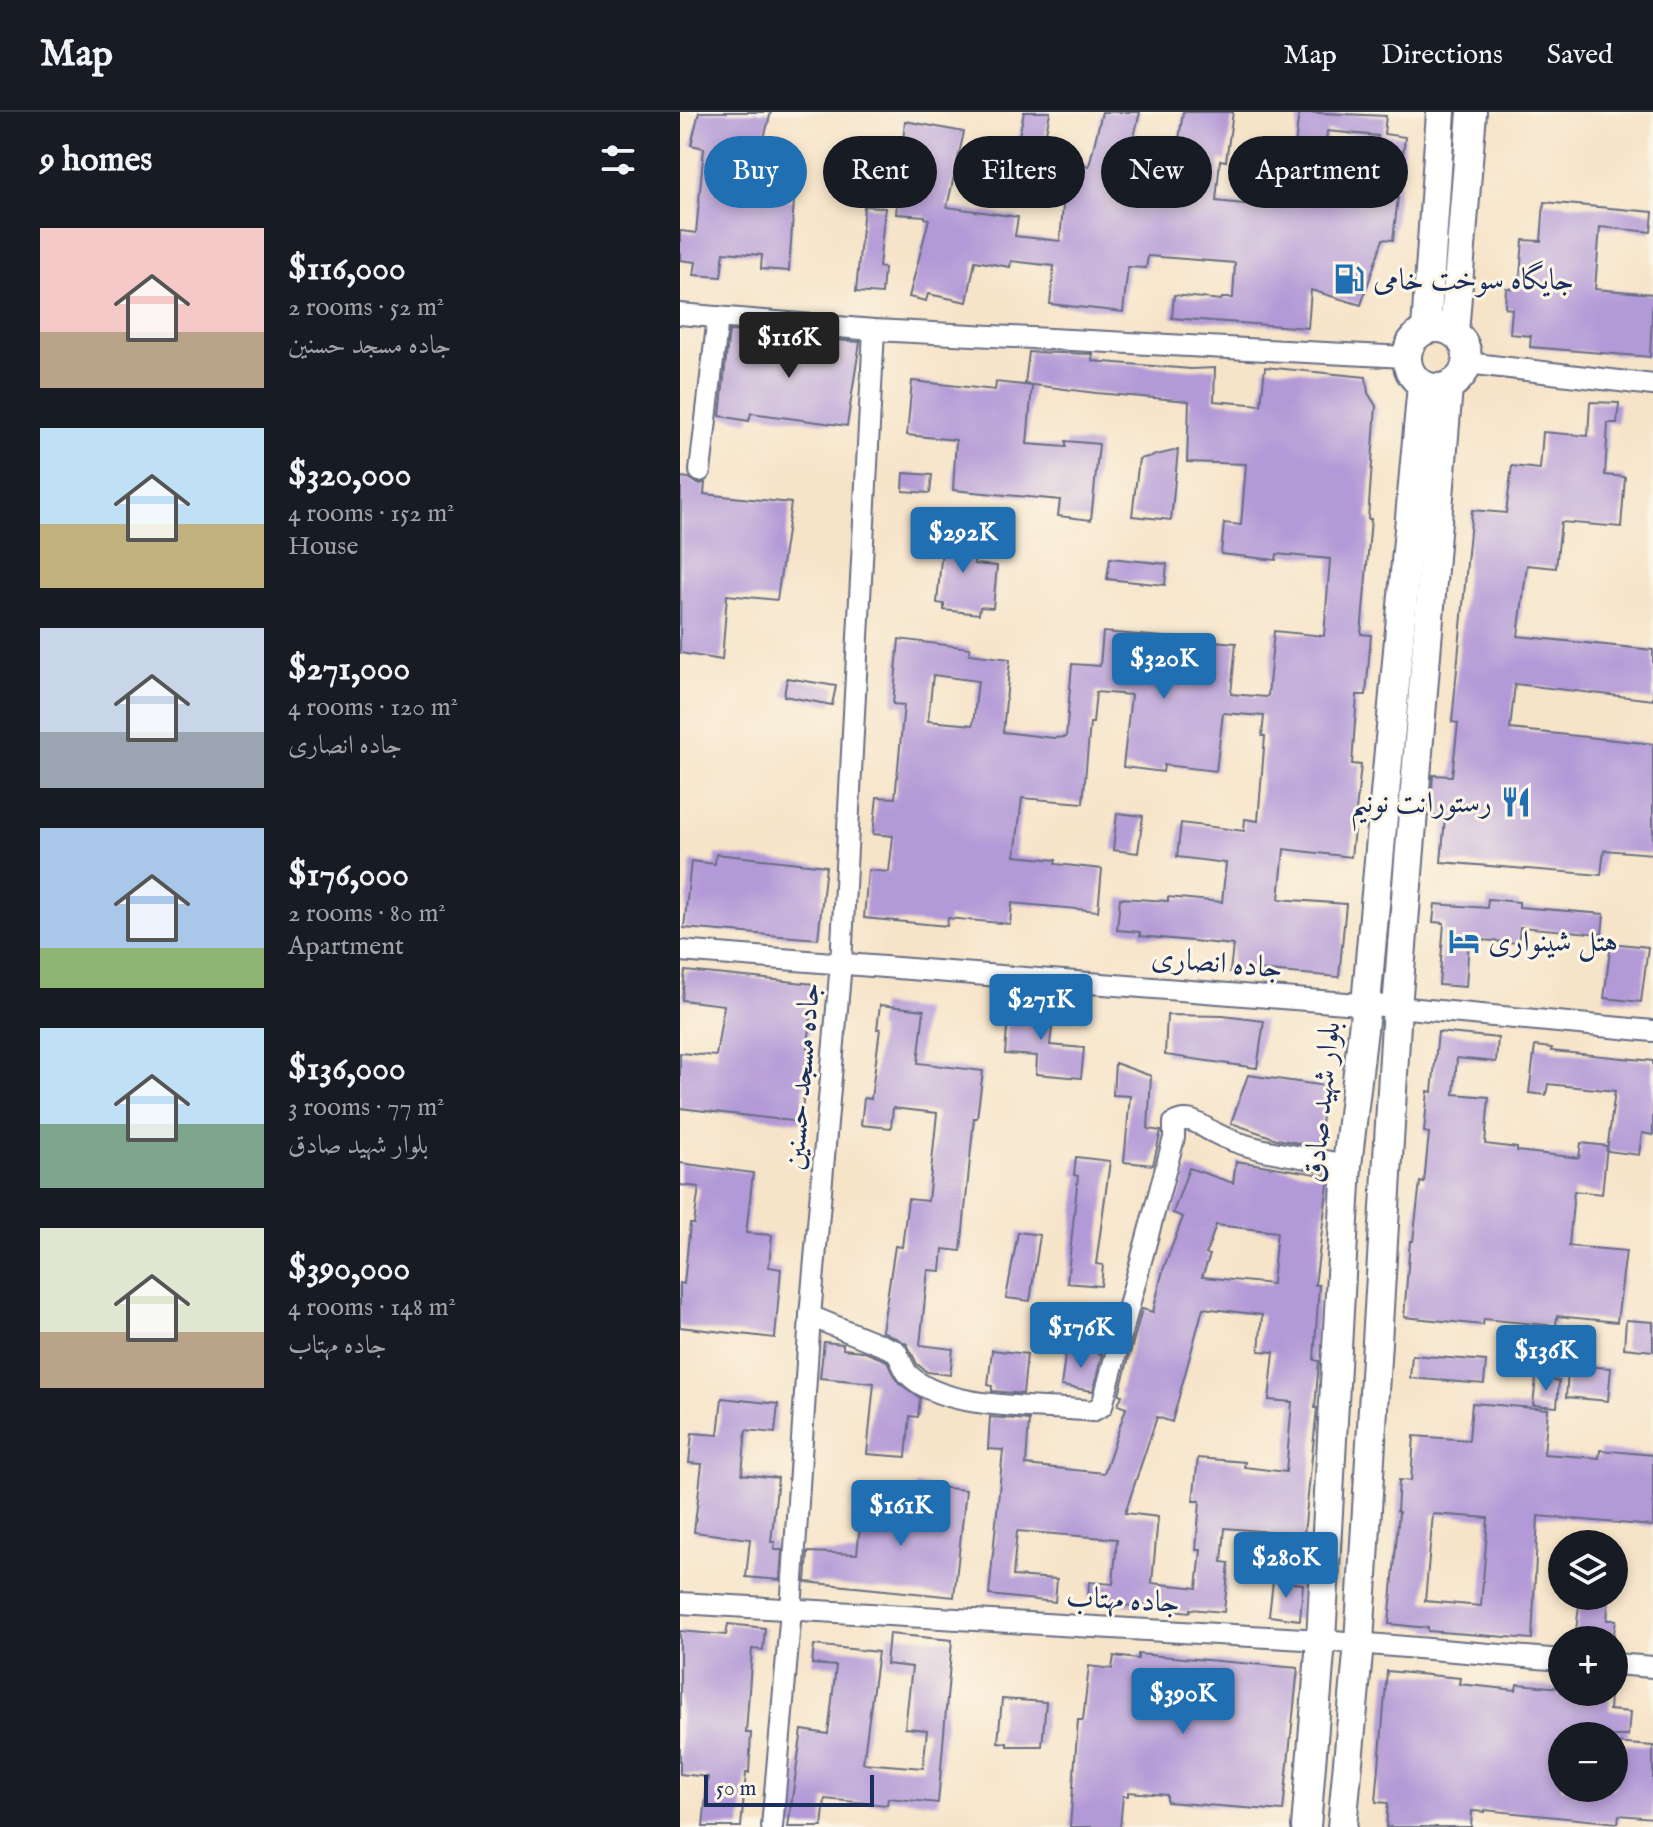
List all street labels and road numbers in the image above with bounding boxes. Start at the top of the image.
street label: جاده انصاری [1150,939,1284,989]
street label: جاده مسجد حسنین [776,981,830,1172]
street label: بلوار شهید صادق [1296,1020,1350,1185]
street label: جاده مهتاب [1065,1579,1181,1623]

